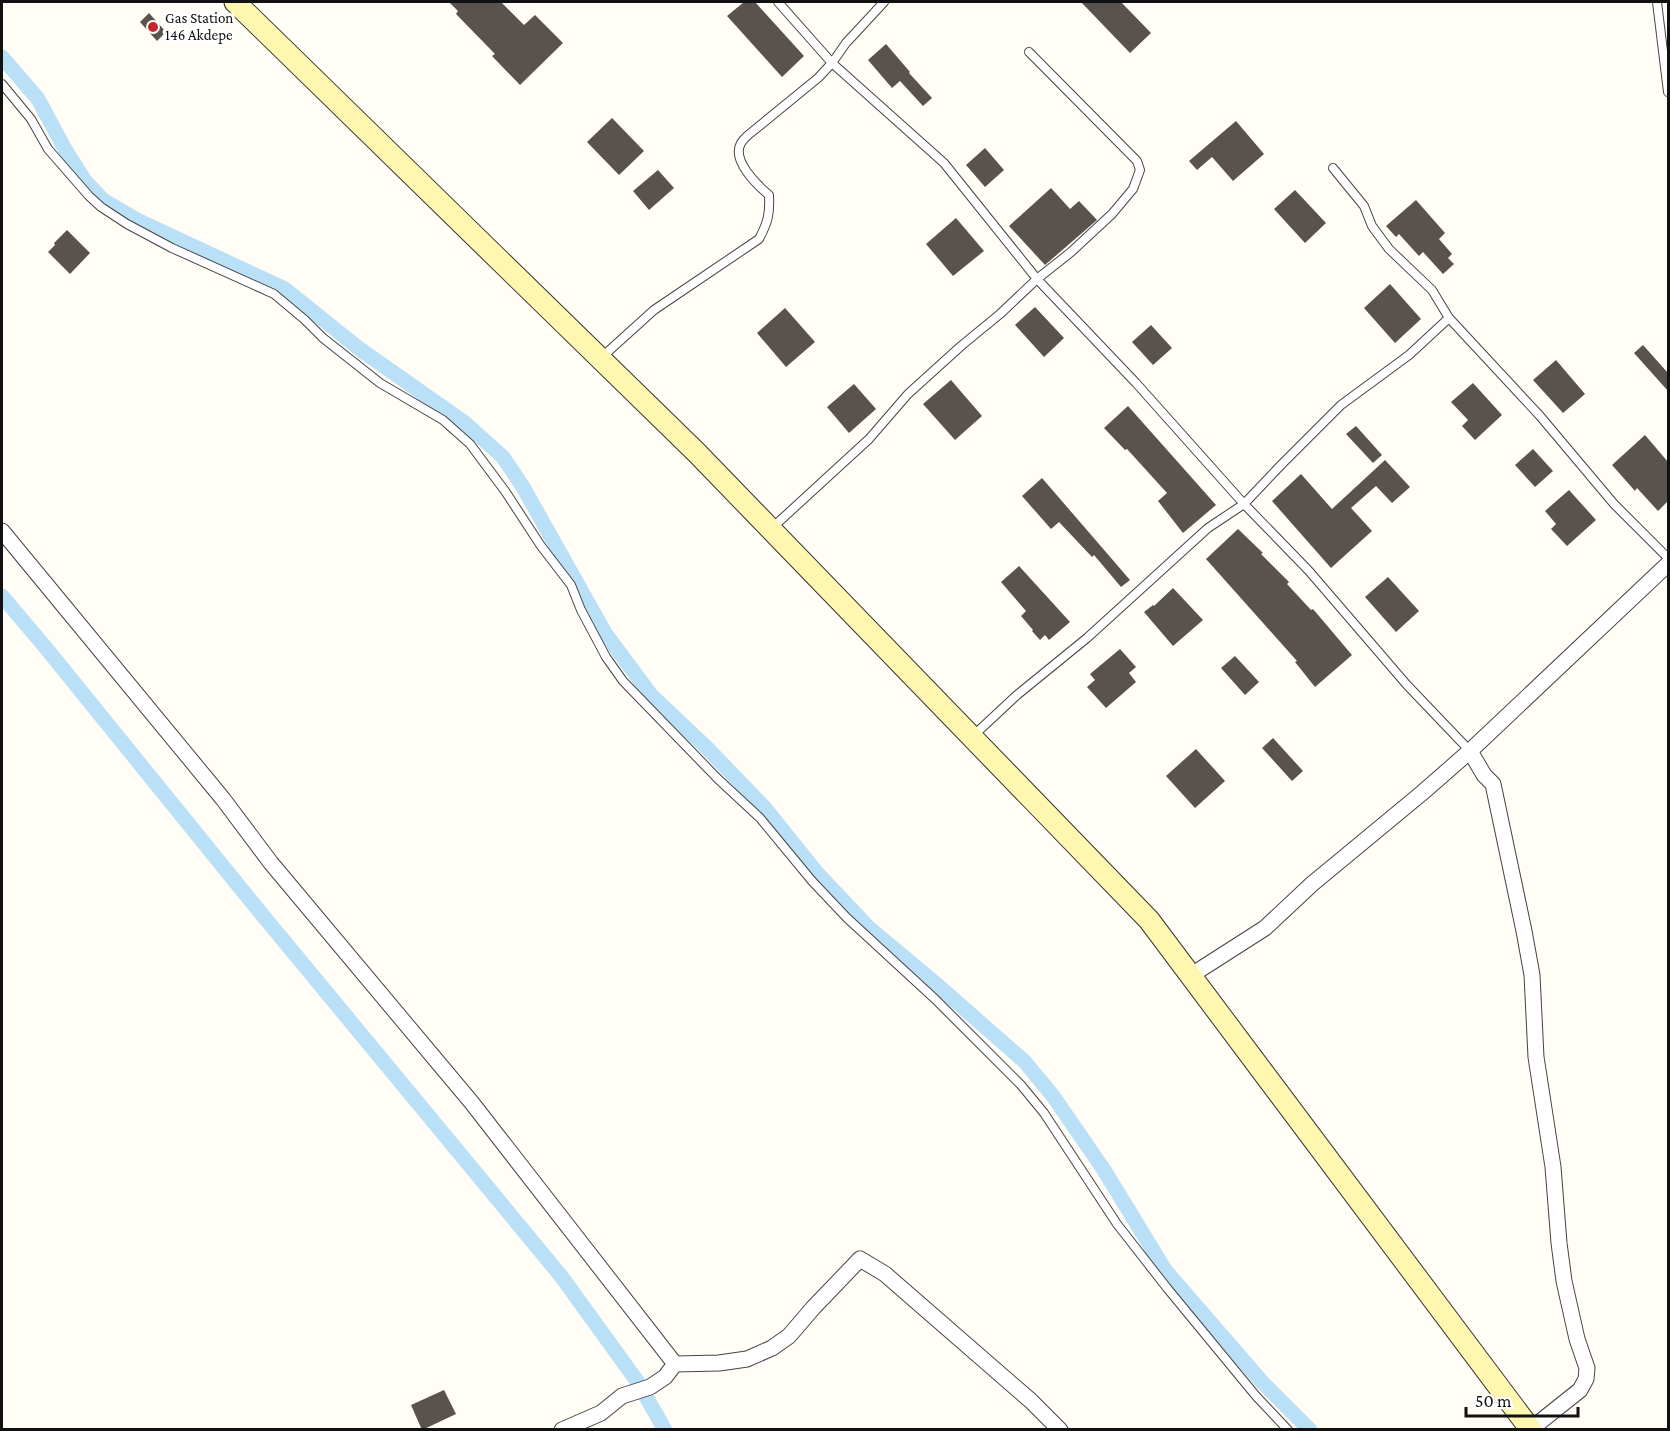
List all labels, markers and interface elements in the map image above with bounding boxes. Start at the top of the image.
place label: Gas Station 146 Akdepe [165,10,233,44]
marker: Gas Station 146 Akdepe [146,20,160,34]
scale bar [1466,1380,1578,1418]
text: 50 m [1475,1391,1512,1411]

